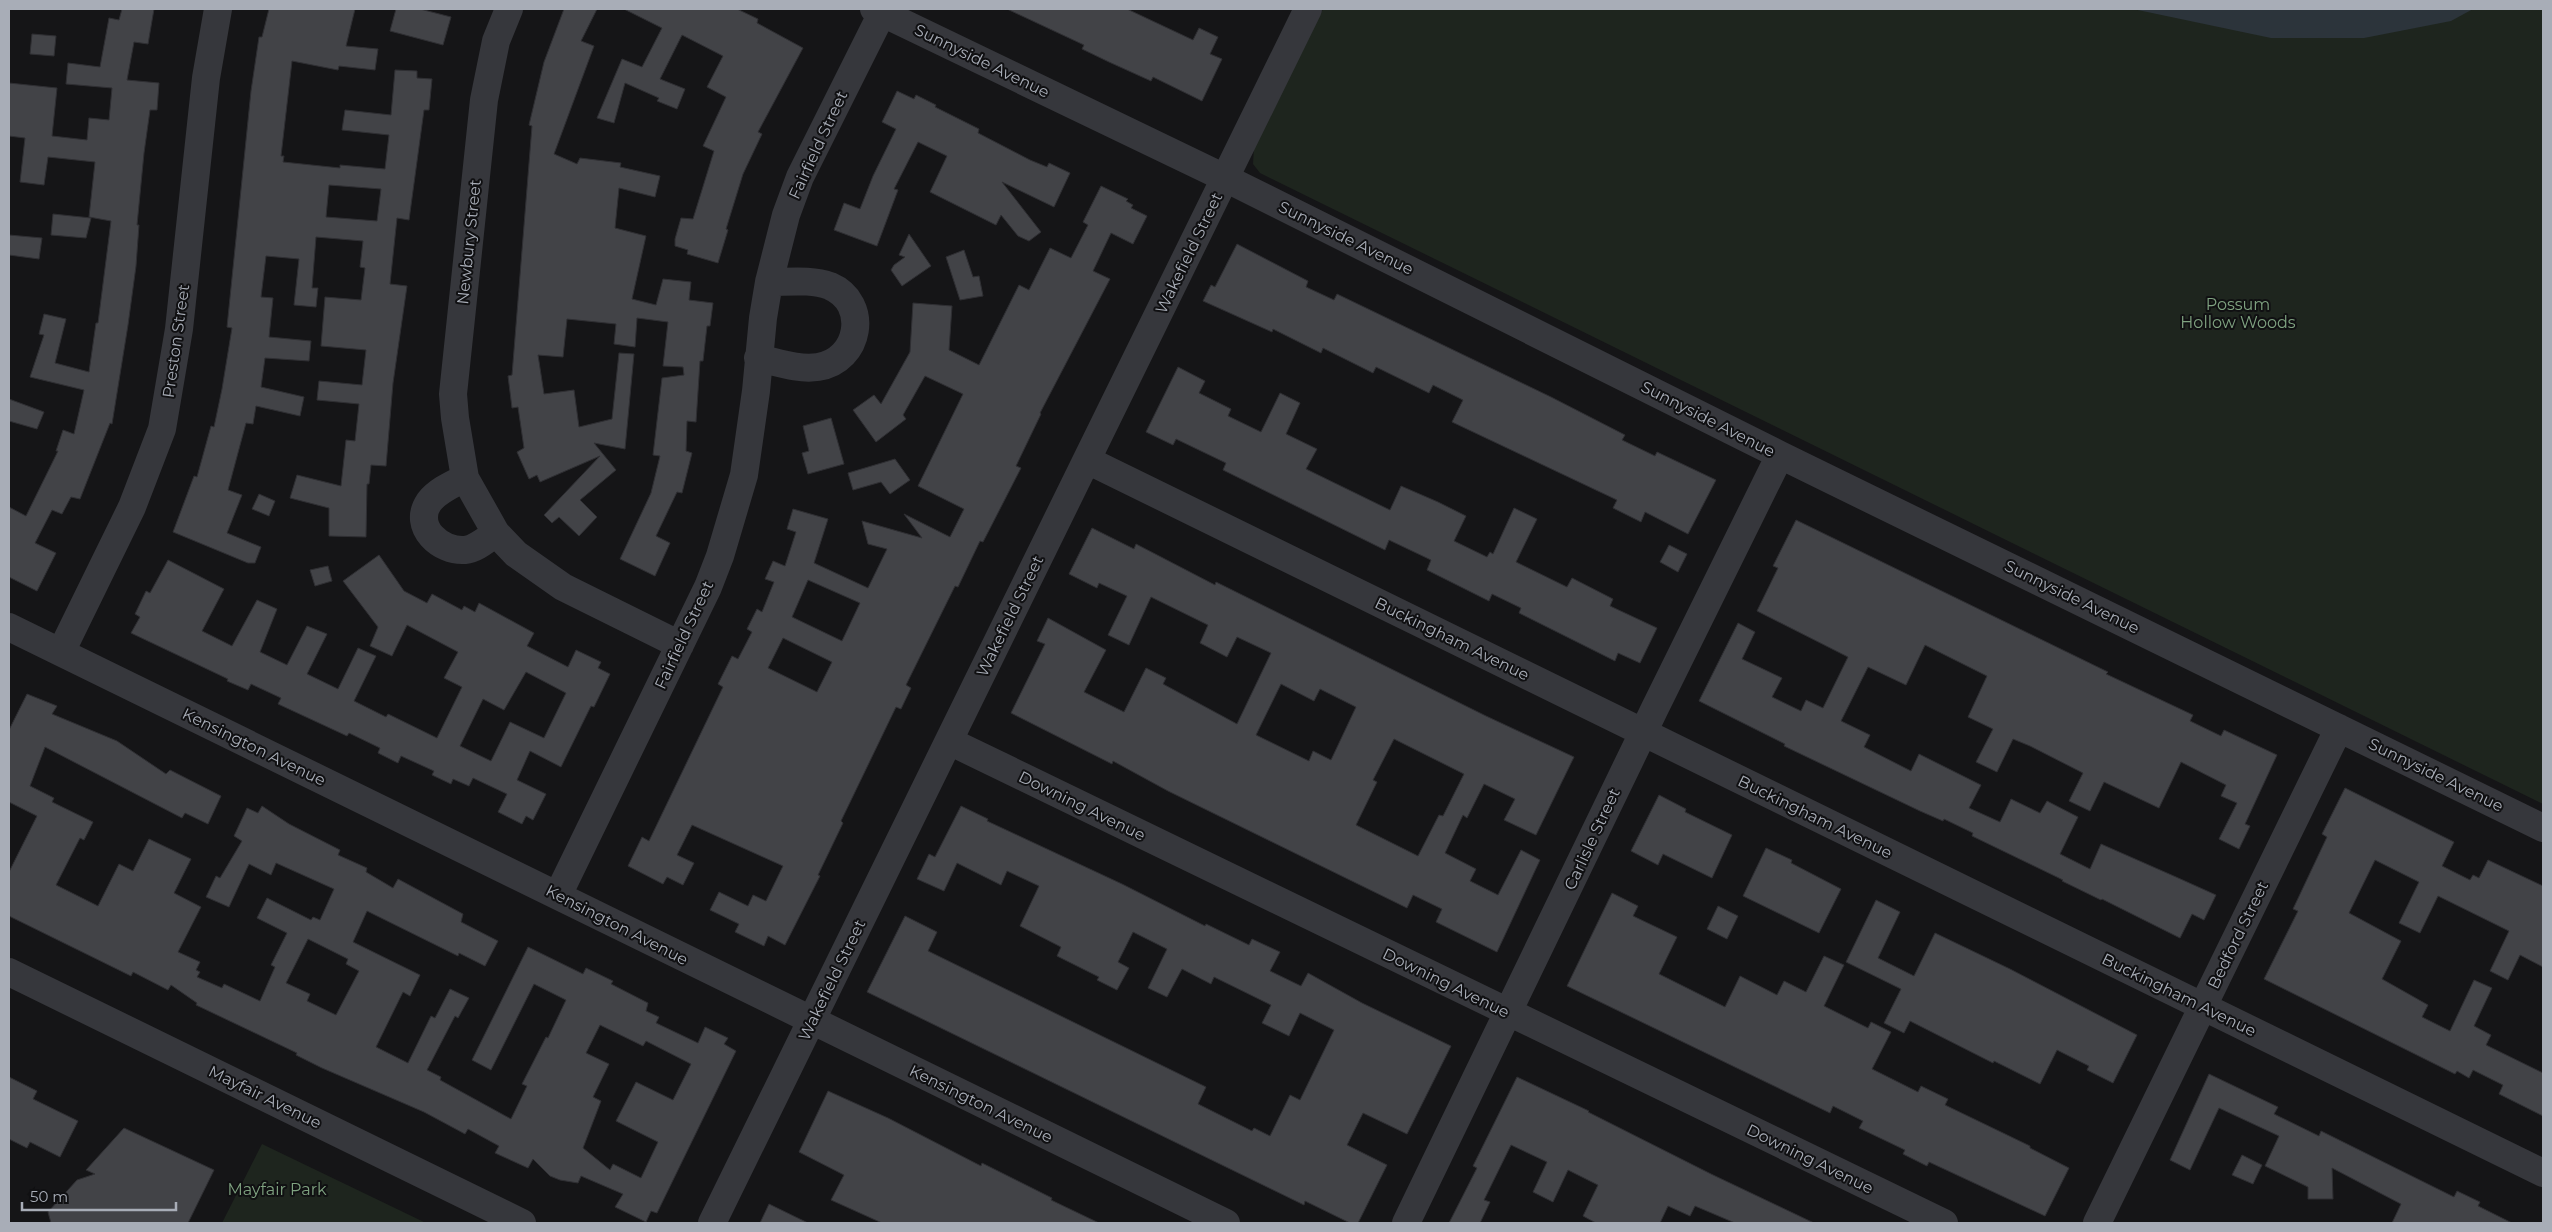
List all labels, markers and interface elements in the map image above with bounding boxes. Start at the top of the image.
street label: Sunnyside Avenue [911,20,1053,102]
street label: Fairfield Street [785,87,852,202]
street label: Newbury Street [453,178,485,306]
street label: Wakefield Street [1151,189,1227,317]
street label: Sunnyside Avenue [1275,197,1417,279]
street label: Preston Street [159,283,193,399]
park label: Possum Hollow Woods [2180,295,2296,332]
street label: Sunnyside Avenue [1638,377,1778,461]
street label: Wakefield Street [972,552,1048,680]
street label: Sunnyside Avenue [2001,556,2143,638]
street label: Fairfield Street [651,577,718,692]
street label: Buckingham Avenue [1372,593,1532,685]
street label: Kensington Avenue [179,704,329,790]
street label: Sunnyside Avenue [2365,734,2507,816]
street label: Downing Avenue [1016,767,1148,845]
street label: Buckingham Avenue [1735,771,1895,863]
street label: Carlisle Street [1560,785,1624,893]
street label: Bedford Street [2204,878,2273,992]
street label: Kensington Avenue [543,881,691,969]
street label: Wakefield Street [794,916,870,1044]
street label: Downing Avenue [1380,944,1512,1022]
street label: Buckingham Avenue [2099,949,2259,1041]
street label: Mayfair Avenue [206,1061,324,1133]
street label: Kensington Avenue [906,1061,1056,1147]
street label: Downing Avenue [1744,1120,1876,1198]
scale bar [22,1180,176,1212]
park label: Mayfair Park [227,1180,327,1199]
text: 50 m [30,1187,68,1206]

